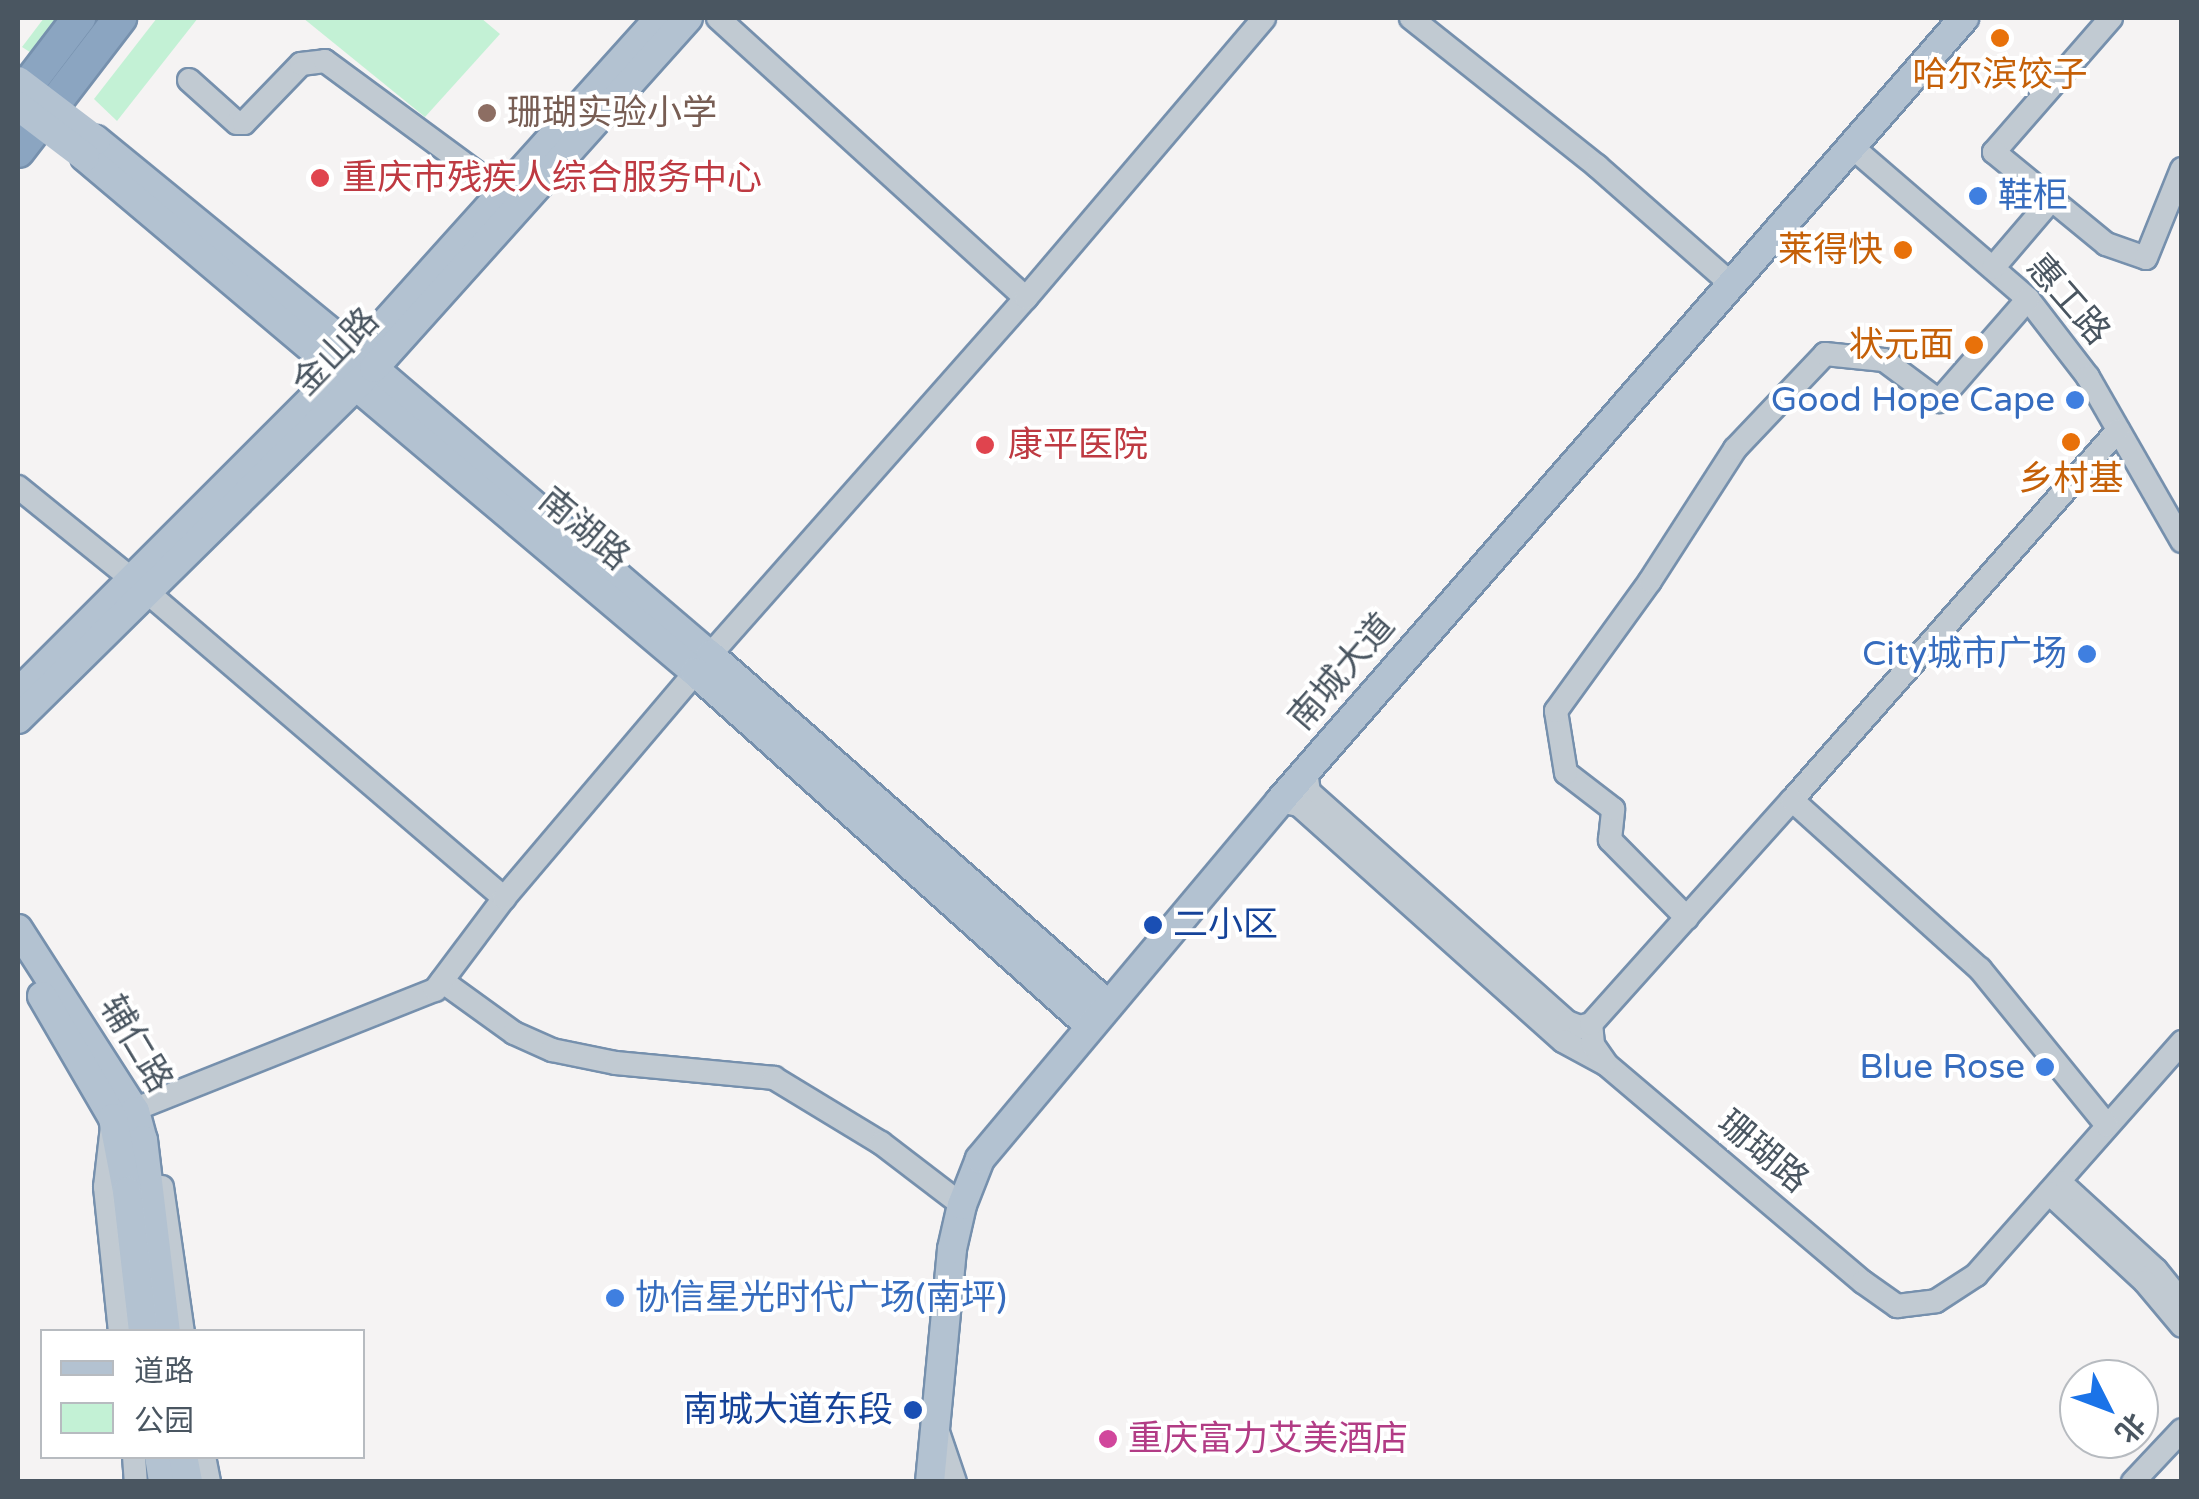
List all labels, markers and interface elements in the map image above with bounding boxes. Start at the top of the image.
marker: 哈尔滨饺子 [1989,27,2011,49]
place label: 哈尔滨饺子 [1913,54,2087,96]
place label: 珊瑚实验小学 [507,92,717,134]
marker: 珊瑚实验小学 [476,102,498,124]
place label: 重庆市残疾人综合服务中心 [342,157,762,199]
marker: 重庆市残疾人综合服务中心 [307,165,333,191]
place label: 鞋柜 [1998,175,2068,217]
marker: 鞋柜 [1967,185,1989,207]
place label: 莱得快 [1778,229,1883,271]
marker: 莱得快 [1892,239,1914,261]
street label: 惠工路 [2018,247,2118,353]
street label: 金山路 [284,300,388,404]
place label: 状元面 [1849,324,1954,366]
marker: 状元面 [1963,334,1985,356]
place label: Good Hope Cape [1771,379,2055,421]
marker: Good Hope Cape [2064,389,2086,411]
place label: 康平医院 [1008,424,1148,466]
marker: 乡村基 [2060,431,2082,453]
marker: 康平医院 [972,432,998,458]
place label: 乡村基 [2019,458,2123,500]
street label: 南湖路 [530,479,638,579]
street label: 南城大道 [1280,605,1404,739]
place label: City城市广场 [1862,633,2067,675]
marker: City城市广场 [2076,643,2098,665]
place label: 二小区 [1173,904,1278,946]
marker: 二小区 [1142,914,1164,936]
street label: 辅仁路 [91,988,181,1100]
place label: Blue Rose [1859,1046,2025,1088]
marker: Blue Rose [2034,1056,2056,1078]
street label: 珊瑚路 [1709,1102,1817,1202]
place label: 协信星光时代广场(南坪) [635,1277,1007,1319]
marker: 协信星光时代广场(南坪) [604,1287,626,1309]
legend [40,1329,365,1459]
text: 道路 [134,1353,194,1390]
north arrow [2059,1359,2159,1459]
place label: 南城大道东段 [683,1389,893,1431]
marker: 南城大道东段 [902,1399,924,1421]
text: 公园 [134,1403,194,1440]
text: 北 [2108,1406,2152,1450]
place label: 重庆富力艾美酒店 [1128,1418,1408,1460]
marker: 重庆富力艾美酒店 [1097,1428,1119,1450]

